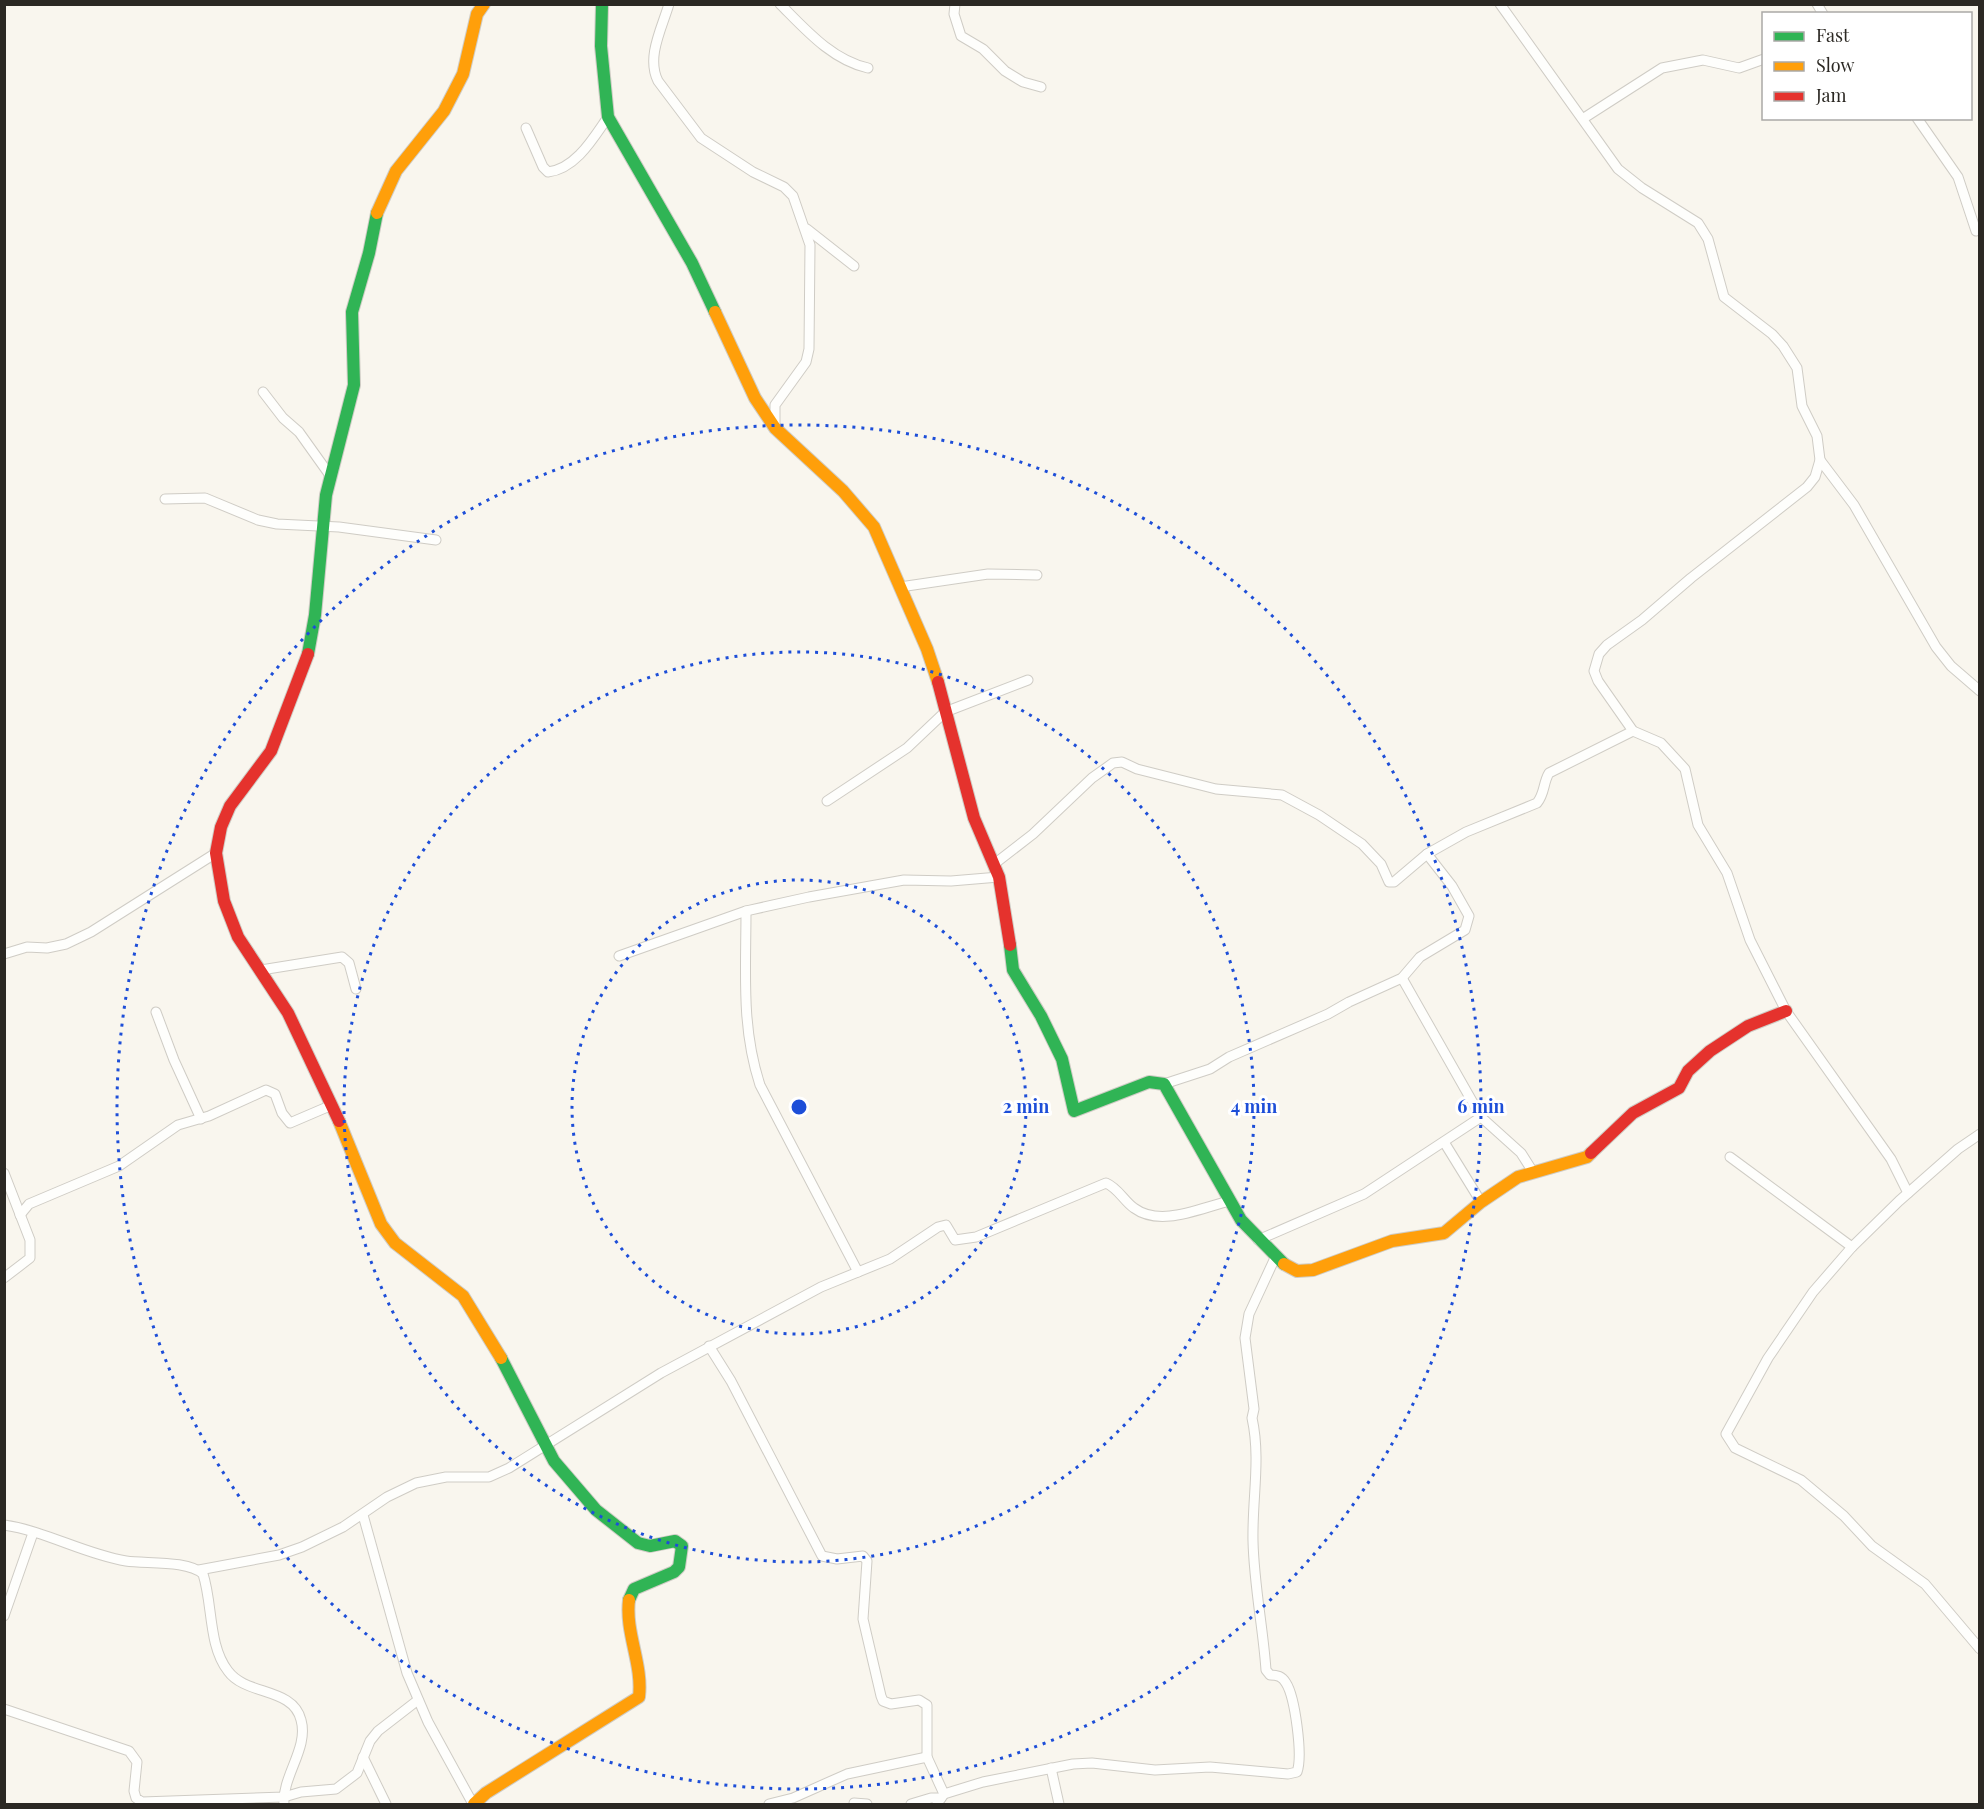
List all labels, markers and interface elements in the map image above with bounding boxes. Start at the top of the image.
legend [1762,12,1972,120]
text: Fast [1816,23,1850,47]
text: Slow [1816,53,1854,77]
text: Jam [1815,83,1846,107]
text: 2 min [1003,1094,1049,1118]
text: 4 min [1231,1094,1277,1118]
text: 6 min [1457,1094,1505,1118]
centre of rings [789,1097,809,1117]

